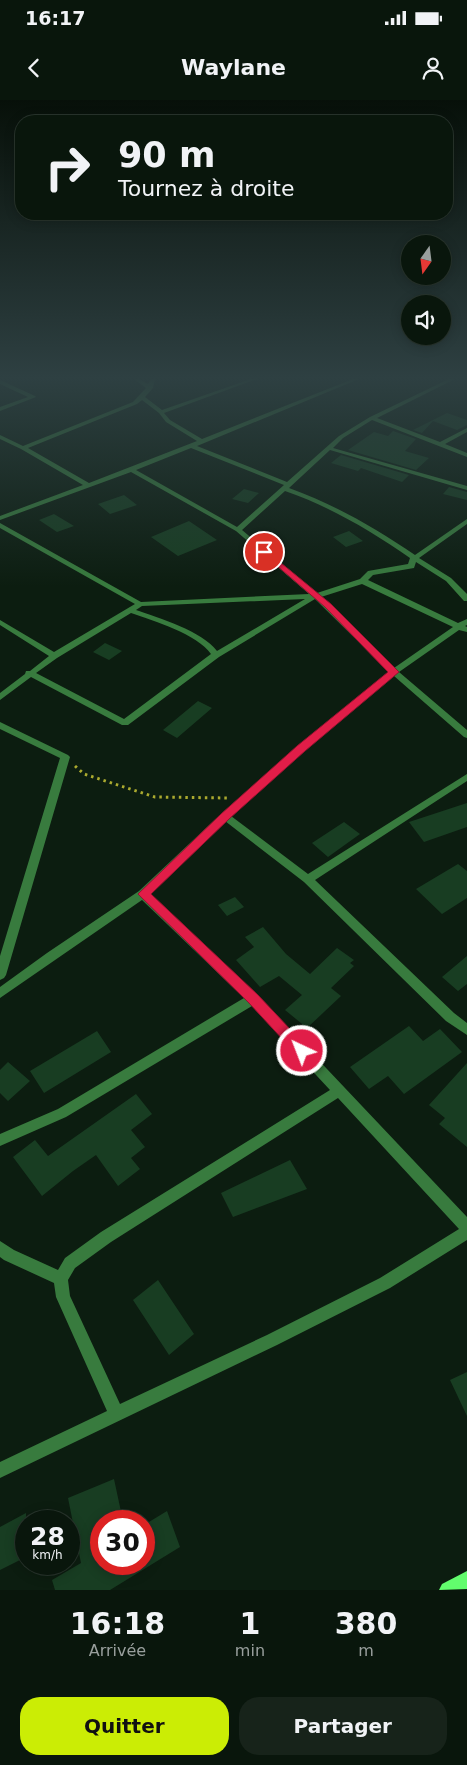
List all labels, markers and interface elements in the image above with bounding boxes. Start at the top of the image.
text: 16:17 [25,7,85,29]
icon: back [20,54,48,82]
icon: person [419,54,447,82]
text: Waylane [181,55,286,80]
icon: right [35,135,100,200]
text: 90 m [118,135,215,175]
text: Tournez à droite [118,176,295,201]
north arrow [401,235,451,285]
map controls [401,235,451,345]
button: sound [401,295,451,345]
pin [243,531,285,573]
icon: arrive [250,538,278,566]
position arrow [275,1024,327,1076]
speed limit sign: 30 [90,1510,155,1575]
text: 28 [30,1522,65,1551]
text: km/h [32,1548,63,1562]
text: 16:18 [70,1606,165,1641]
text: 1 [239,1606,260,1641]
text: 380 [335,1606,397,1641]
text: Arrivée [89,1641,146,1660]
text: min [235,1641,265,1660]
text: m [358,1641,374,1660]
button: Quitter [20,1697,229,1755]
button: Partager [239,1697,447,1755]

